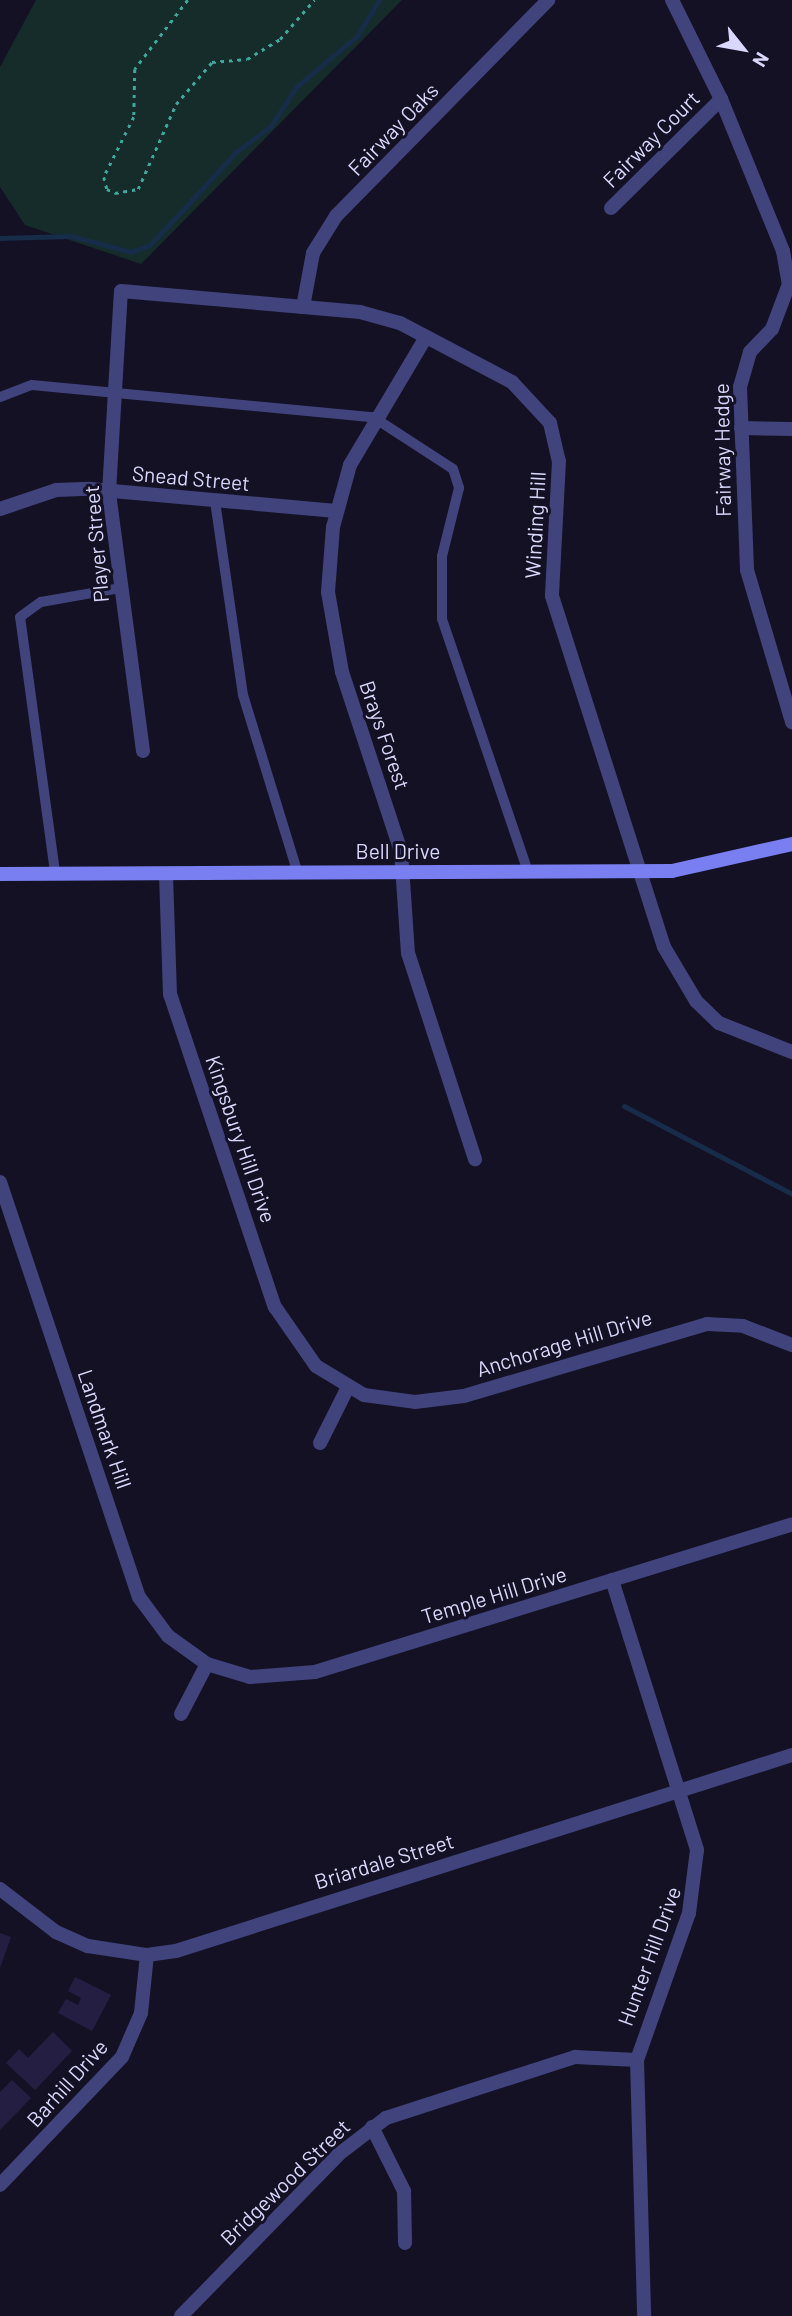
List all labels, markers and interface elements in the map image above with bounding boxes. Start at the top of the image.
north arrow [708,14,778,84]
text: N [748,49,775,71]
street label: Fairway Oaks [343,77,443,181]
street label: Fairway Court [598,86,704,192]
street label: Fairway Hedge [708,383,736,517]
street label: Snead Street [131,460,251,496]
street label: Winding Hill [520,471,550,579]
street label: Player Street [78,484,114,604]
street label: Brays Forest [355,677,415,793]
street label: Bell Drive [355,838,441,864]
street label: Kingsbury Hill Drive [201,1052,281,1226]
street label: Anchorage Hill Drive [473,1304,655,1382]
street label: Landmark Hill [73,1366,137,1492]
street label: Temple Hill Drive [418,1561,570,1629]
street label: Briardale Street [311,1828,457,1894]
street label: Hunter Hill Drive [612,1883,686,2029]
street label: Barhill Drive [21,2034,113,2132]
street label: Bridgewood Street [215,2114,355,2250]

